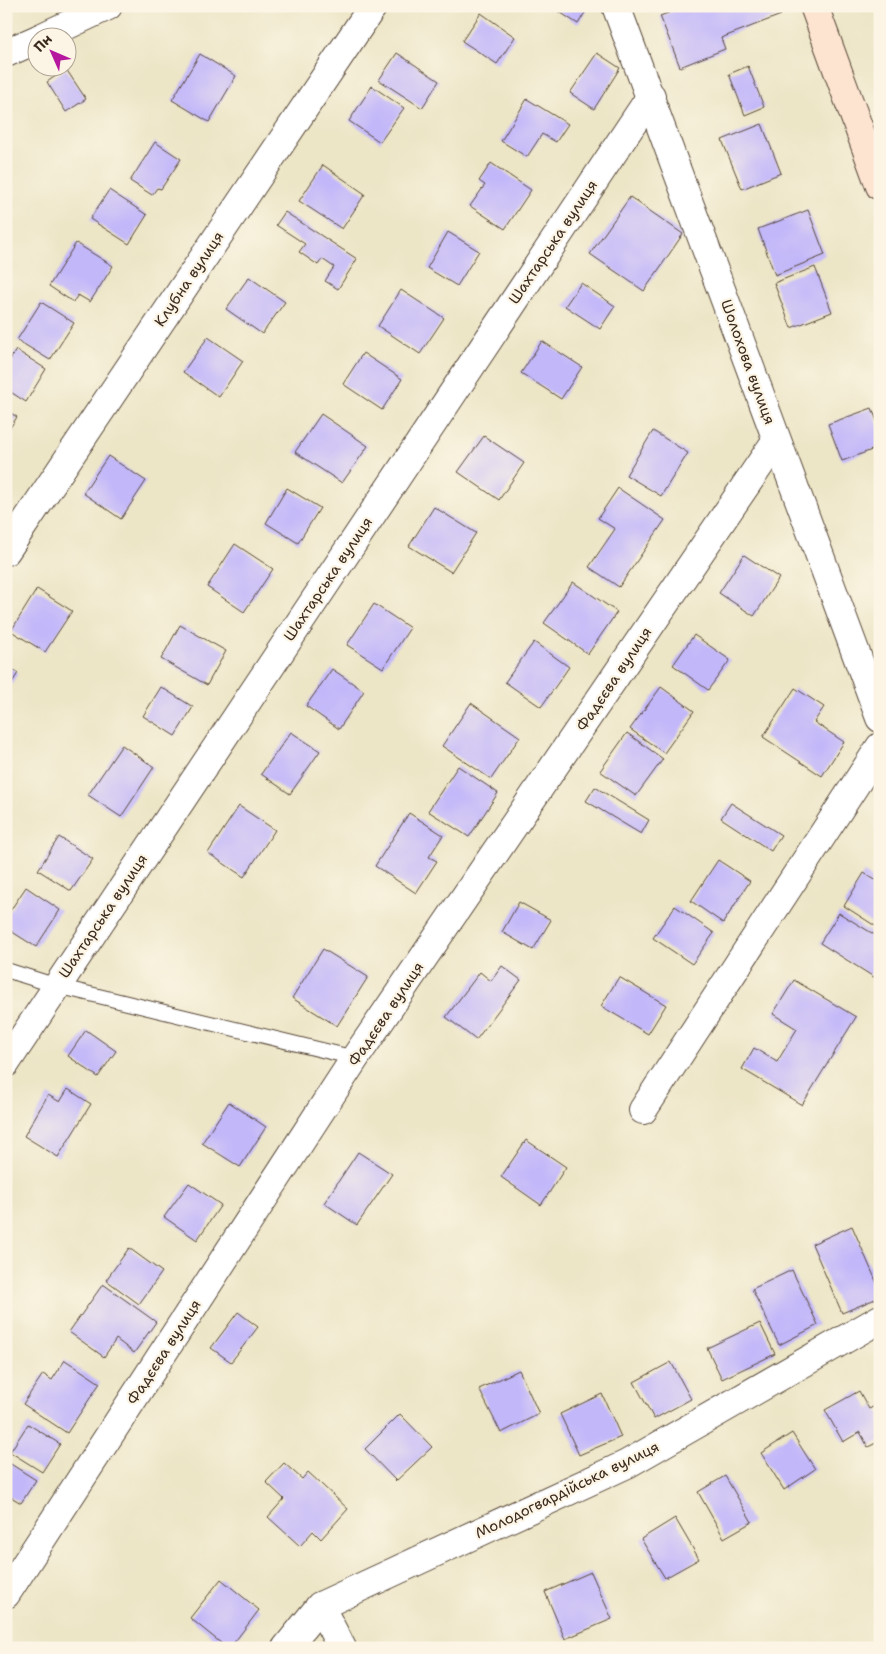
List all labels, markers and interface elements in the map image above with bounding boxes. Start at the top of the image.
north arrow [28,28,78,78]
text: Пн [30,30,56,56]
street label: Шахтарська вулиця [504,176,602,308]
street label: Клубна вулиця [150,227,228,331]
street label: Шолохова вулиця [716,297,780,427]
street label: Шахтарська вулиця [279,513,377,645]
street label: Фадєєва вулиця [572,623,656,735]
street label: Шахтарська вулиця [54,850,152,982]
street label: Фадєєва вулиця [344,958,428,1070]
street label: Фадєєва вулиця [123,1296,205,1408]
street label: Молодогвардійська вулиця [472,1437,662,1543]

